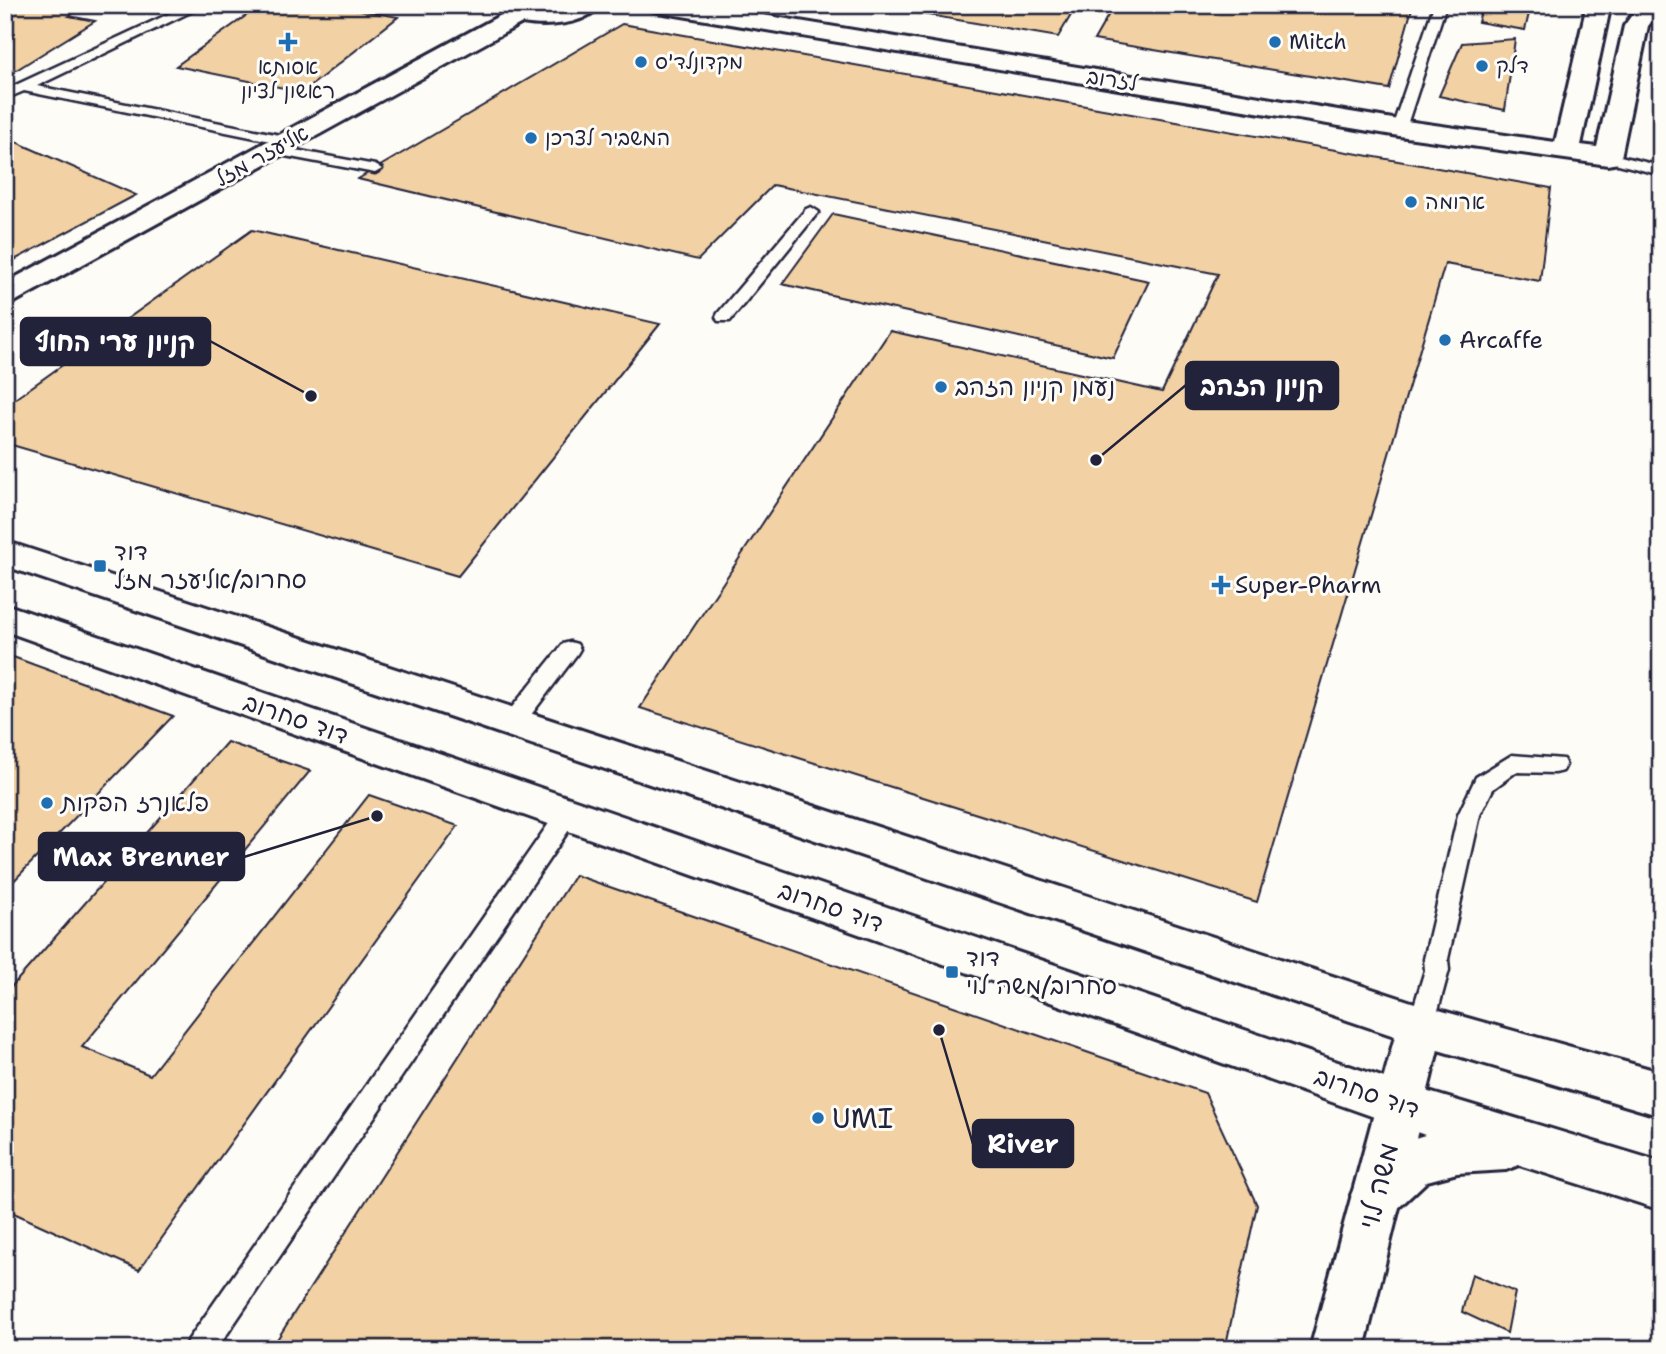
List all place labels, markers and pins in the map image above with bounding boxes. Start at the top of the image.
place label: Mitch [1289,28,1347,56]
marker: אסותא ראשון לציון [278,32,298,52]
marker: Mitch [1267,34,1283,50]
place label: מקדונלד'ס [655,48,743,76]
place label: דלק [1496,52,1529,80]
place label: אסותא ראשון לציון [241,53,335,105]
marker: מקדונלד'ס [633,54,649,70]
marker: דלק [1474,58,1490,74]
place label: המשביר לצרכן [545,124,670,152]
marker: המשביר לצרכן [523,130,539,146]
place label: ארומה [1425,188,1485,216]
marker: ארומה [1403,194,1419,210]
callout: קניון ערי החוף [21,318,210,365]
place label: Arcaffe [1459,324,1543,356]
marker: Arcaffe [1437,332,1453,348]
callout: קניון הזהב [1186,362,1338,409]
place label: נעמן קניון הזהב [955,371,1115,403]
marker: נעמן קניון הזהב [933,379,949,395]
place label: דוד סחרוב/אליעזר מזל [114,536,307,596]
marker: דוד סחרוב/אליעזר מזל [92,558,108,574]
place label: Super-Pharm [1235,569,1381,601]
marker: Super-Pharm [1213,577,1229,593]
place label: פלאנרז הפקות [59,787,209,819]
marker: פלאנרז הפקות [39,795,55,811]
callout: Max Brenner [39,833,244,880]
place label: דוד סחרוב/משה לוי [966,942,1117,1002]
marker: דוד סחרוב/משה לוי [944,964,960,980]
place label: UMI [832,1099,893,1137]
marker: UMI [810,1110,826,1126]
callout: River [973,1120,1073,1167]

